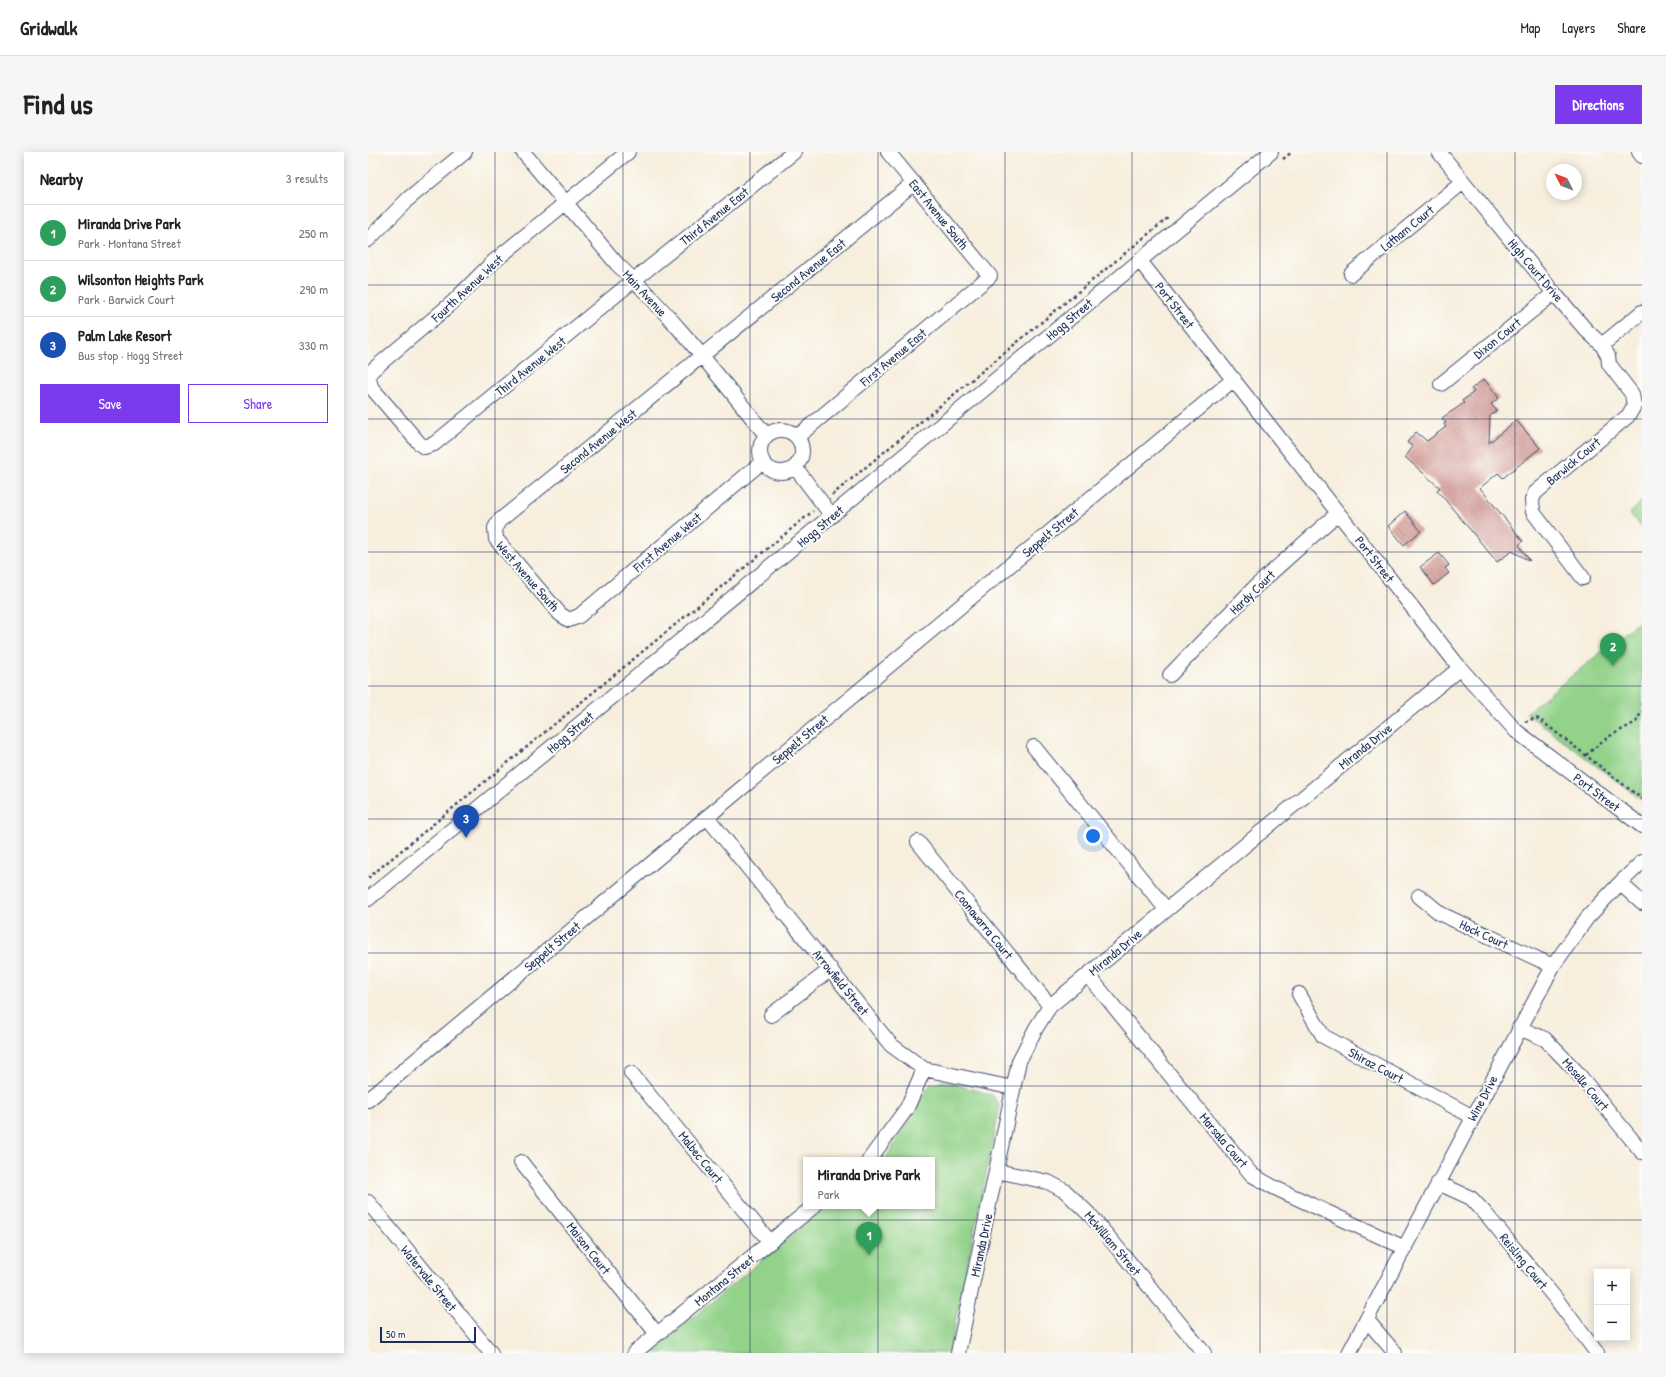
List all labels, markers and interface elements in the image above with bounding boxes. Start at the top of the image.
text: Gridwalk [20,15,77,41]
text: Map [1520,18,1540,37]
text: Layers [1562,18,1595,37]
text: Share [1617,18,1646,37]
text: Find us [24,85,93,123]
button: Directions [1555,85,1642,124]
north arrow [1546,164,1582,200]
text: Nearby [40,167,83,190]
text: 3 results [286,169,328,187]
street label: East Avenue South [905,175,973,253]
street label: Third Avenue East [676,182,753,249]
street label: Latham Court [1377,201,1438,255]
text: Miranda Drive Park [78,213,181,234]
text: 1 [51,224,55,242]
text: 250 m [299,224,328,242]
text: Park · Montana Street [78,234,181,252]
street label: Second Avenue East [767,234,850,306]
street label: High Court Drive [1504,234,1568,306]
street label: Fourth Avenue West [427,250,507,327]
street label: Main Avenue [619,266,671,320]
text: Wilsonton Heights Park [78,269,203,290]
street label: Port Street [1151,278,1199,332]
text: 2 [50,280,56,298]
text: 290 m [299,280,328,298]
text: Park · Barwick Court [78,290,174,308]
street label: Hogg Street [1042,294,1097,344]
street label: Dixon Court [1470,313,1525,363]
street label: First Avenue East [855,324,930,391]
text: Palm Lake Resort [78,325,171,346]
street label: Third Avenue West [491,332,570,400]
text: 3 [50,336,56,354]
text: 330 m [299,336,328,354]
text: Bus stop · Hogg Street [78,346,183,364]
button: Save [40,384,180,423]
button: Share [188,384,328,423]
street label: Second Avenue West [556,404,641,478]
street label: Barwick Court [1542,433,1605,489]
street label: Hogg Street [793,501,848,551]
street label: Seppelt Street [1018,503,1082,561]
street label: First Avenue West [628,508,705,576]
street label: Port Street [1351,532,1399,586]
street label: West Avenue South [492,537,564,615]
street label: Hardy Court [1225,565,1279,618]
pin: 2 [1600,633,1626,666]
street label: Hogg Street [543,707,598,757]
street label: Seppelt Street [768,710,832,768]
street label: Miranda Drive [1334,719,1396,773]
street label: Port Street [1570,768,1624,816]
pin: 3 [453,805,479,838]
your location [1083,826,1103,846]
street label: Coonawarra Court [950,885,1018,963]
street label: Hock Court [1457,915,1512,953]
street label: Seppelt Street [520,917,584,975]
street label: Miranda Drive [1085,924,1145,980]
street label: Arrowfield Street [809,945,873,1019]
street label: Shiraz Court [1345,1043,1407,1087]
street label: Moselle Court [1559,1054,1614,1115]
street label: Wine Drive [1462,1072,1502,1124]
street label: Marsala Court [1196,1109,1253,1172]
street label: Malbec Court [675,1127,728,1187]
popup [803,1157,935,1209]
text: Miranda Drive Park [818,1164,920,1185]
text: Park [818,1185,839,1203]
street label: McWilliam Street [1081,1207,1146,1280]
street label: Miranda Drive [966,1212,996,1278]
street label: Maison Court [563,1218,615,1278]
pin: 1 [856,1222,882,1255]
street label: Reisling Court [1496,1229,1552,1293]
street label: Watervale Street [397,1241,461,1315]
street label: Montana Street [690,1250,758,1310]
map controls [1594,1269,1630,1341]
button: + [1594,1269,1630,1305]
button: − [1594,1305,1630,1341]
scale bar [380,1325,476,1344]
text: 50 m [386,1327,406,1341]

